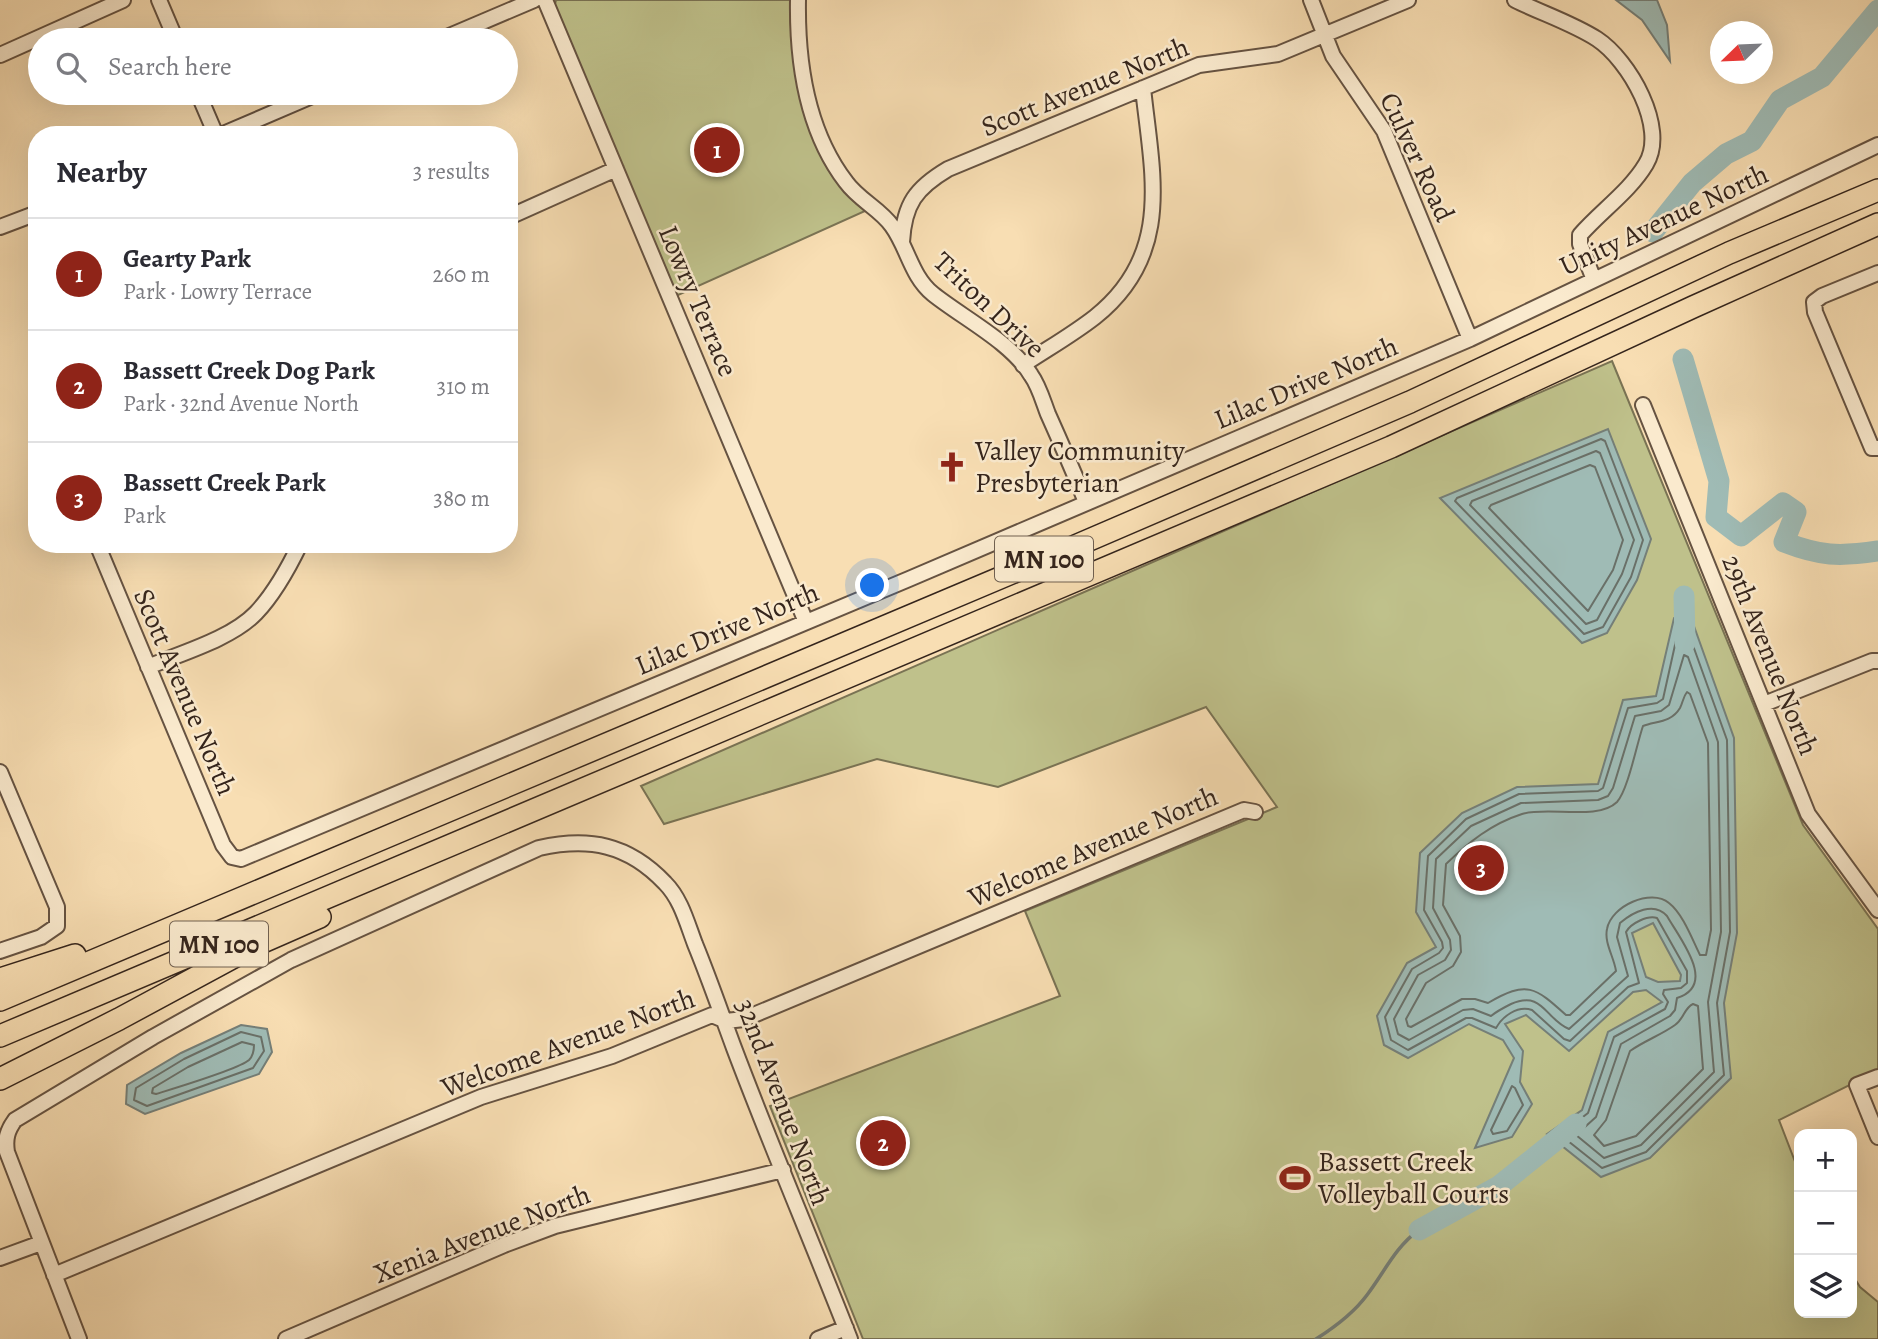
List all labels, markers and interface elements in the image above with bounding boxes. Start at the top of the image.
north arrow [1710,21,1773,84]
search box [28,28,518,105]
street label: Scott Avenue North [975,28,1195,146]
icon: search [52,48,90,86]
text: Search here [108,49,232,84]
street label: Culver Road [1370,86,1464,229]
pin: 1 [694,124,740,176]
text: Nearby [56,152,147,192]
street label: Unity Avenue North [1553,155,1775,285]
text: 3 results [413,156,490,187]
street label: Lowry Terrace [649,219,747,383]
text: Gearty Park [123,241,251,276]
street label: Triton Drive [925,243,1053,367]
text: 1 [75,259,83,290]
text: 260 m [432,259,490,290]
text: Park · Lowry Terrace [123,276,312,307]
street label: Lilac Drive North [1208,327,1404,439]
text: Bassett Creek Dog Park [123,353,375,388]
text: 2 [73,371,85,402]
text: 310 m [437,371,490,402]
text: Park · 32nd Avenue North [123,388,359,419]
place label: Valley Community Presbyterian [974,432,1185,502]
church icon: Valley Community Presbyterian [935,450,969,484]
text: Bassett Creek Park [123,465,326,500]
text: 3 [74,483,84,514]
text: 380 m [433,483,490,514]
text: Park [123,500,166,531]
road number: MN 100 [995,537,1093,582]
street label: 29th Avenue North [1712,549,1828,761]
your location [855,568,889,602]
street label: Lilac Drive North [629,573,825,685]
street label: Scott Avenue North [124,583,246,801]
street label: Welcome Avenue North [962,777,1224,917]
pin: 3 [1458,842,1504,894]
road number: MN 100 [170,922,268,967]
street label: Welcome Avenue North [435,979,700,1107]
street label: 32nd Avenue North [726,993,840,1211]
pin: 2 [860,1117,906,1169]
map controls [1794,1129,1857,1318]
button: + [1794,1129,1857,1192]
place label: Bassett Creek Volleyball Courts [1317,1143,1509,1213]
sports icon: Bassett Creek Volleyball Courts [1278,1161,1312,1195]
street label: Xenia Avenue North [368,1175,596,1293]
button: − [1794,1192,1857,1255]
button: layers [1794,1255,1857,1318]

